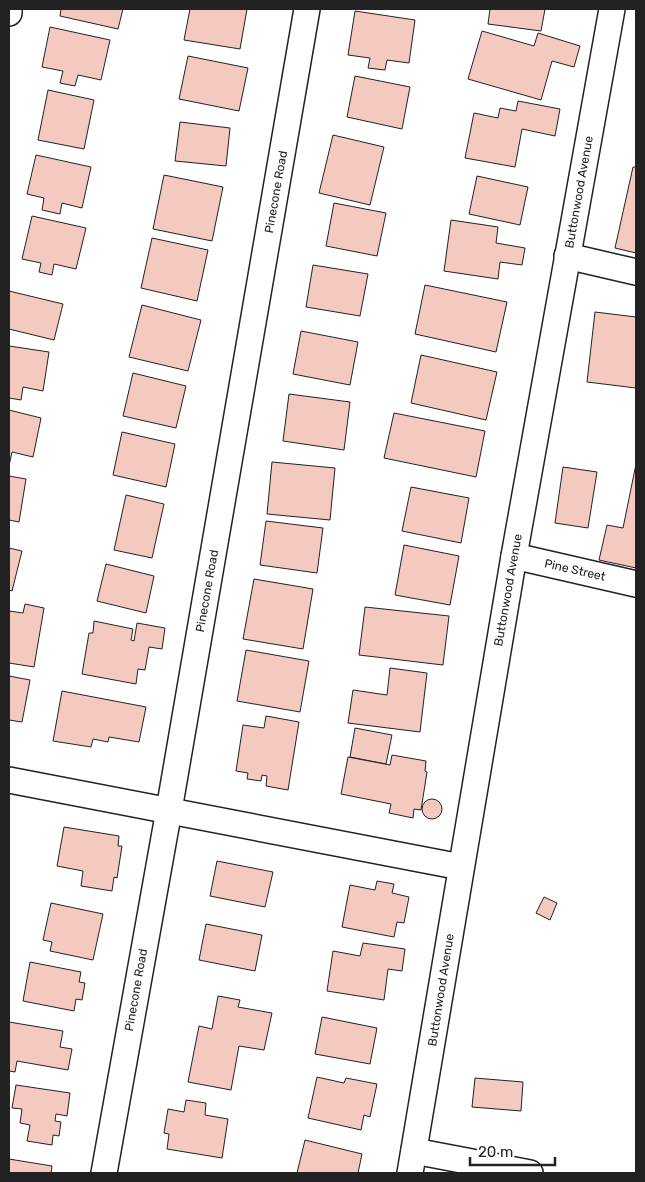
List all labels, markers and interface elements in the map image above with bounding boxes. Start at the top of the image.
street label: Buttonwood Avenue [562,135,596,249]
street label: Pinecone Road [262,150,290,234]
street label: Buttonwood Avenue [491,533,525,647]
street label: Pinecone Road [193,549,221,633]
street label: Pine Street [543,556,607,584]
street label: Buttonwood Avenue [425,932,457,1047]
street label: Pinecone Road [122,948,150,1032]
scale bar [470,1134,555,1166]
text: 20 m [478,1143,513,1161]

